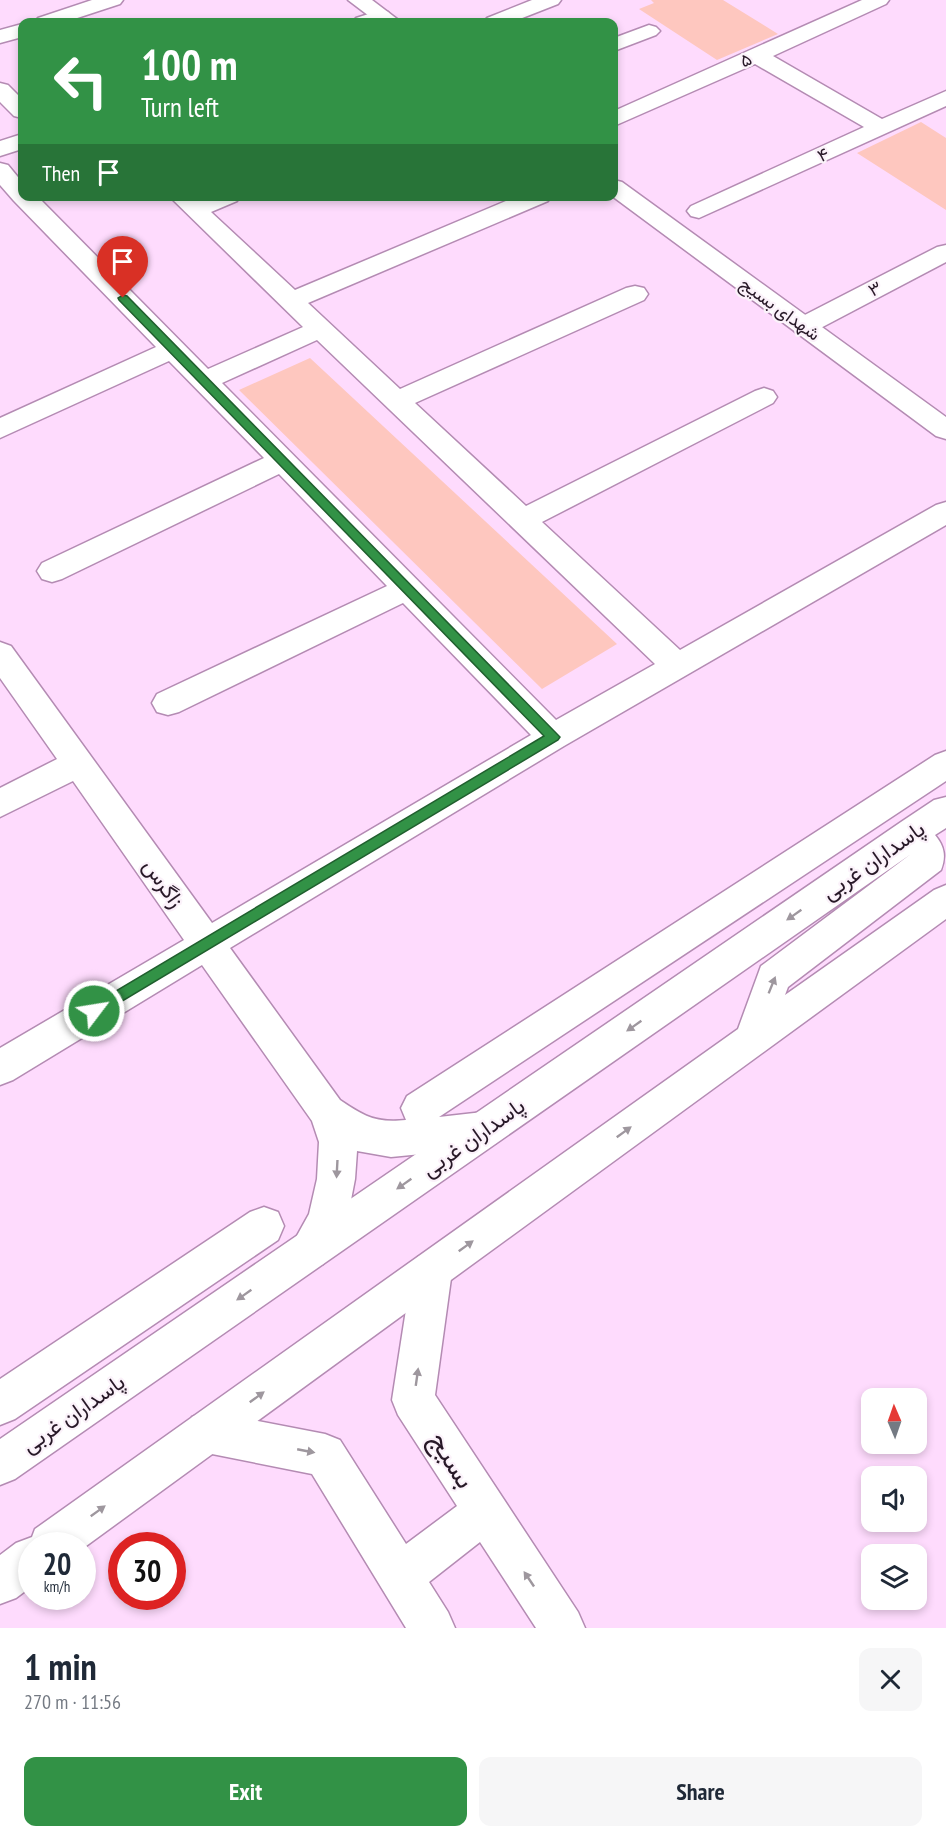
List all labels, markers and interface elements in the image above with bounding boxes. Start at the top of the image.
text: 100 m [141,37,238,92]
icon: left [42,42,120,120]
street label: ۵ [736,47,755,72]
text: Turn left [141,90,219,124]
street label: ۴ [813,142,832,167]
icon: arrive [92,156,125,189]
text: Then [42,159,80,187]
pin [97,236,148,298]
icon: arrive [106,245,139,278]
street label: شهدای بسیج [735,272,825,346]
street label: ۳ [864,276,885,301]
street label: پاسداران غربی [816,814,931,907]
street label: زاگرس [137,853,191,913]
one-way arrow [787,909,803,921]
one-way arrow [767,975,777,993]
position arrow [62,979,126,1043]
one-way arrow [626,1020,642,1031]
street label: پاسداران غربی [416,1091,531,1184]
one-way arrow [616,1126,632,1138]
one-way arrow [332,1159,341,1178]
one-way arrow [397,1178,413,1190]
one-way arrow [458,1240,474,1252]
one-way arrow [236,1289,252,1300]
street label: پاسداران غربی [16,1367,131,1460]
one-way arrow [412,1367,421,1386]
north arrow [861,1388,927,1454]
map controls [861,1388,927,1610]
one-way arrow [248,1391,264,1403]
street label: بسیج [421,1425,483,1495]
one-way arrow [297,1447,316,1456]
button: sound [861,1466,927,1532]
one-way arrow [90,1505,106,1517]
speed limit sign: 30 [108,1532,186,1610]
text: 20 [43,1544,71,1583]
button: layers [861,1544,927,1610]
one-way arrow [524,1571,535,1588]
text: km/h [44,1577,70,1596]
text: 1 min [24,1643,97,1690]
button: close [859,1648,922,1711]
text: 270 m · 11:56 [24,1689,121,1715]
button: Exit [24,1757,467,1826]
button: Share [479,1757,922,1826]

